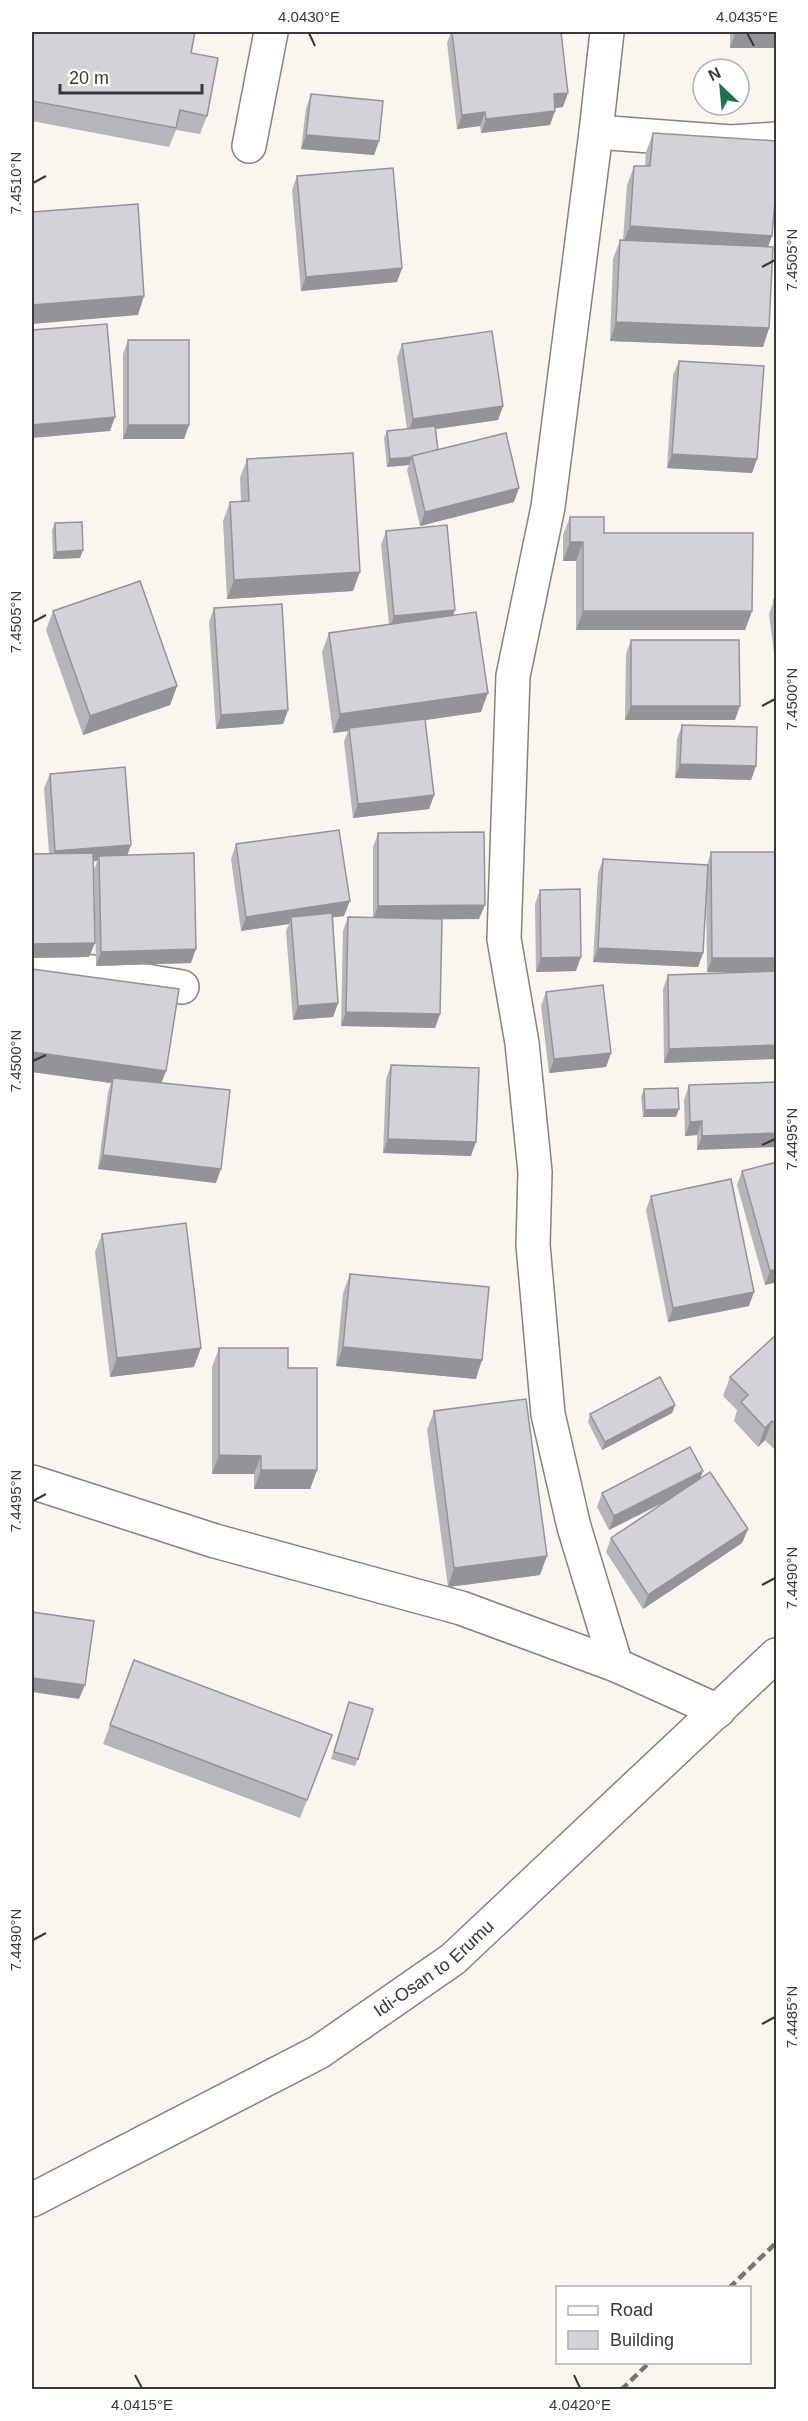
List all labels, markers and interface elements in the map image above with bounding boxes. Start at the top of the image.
text: 4.0430°E [278,8,340,25]
text: 4.0435°E [716,8,778,25]
scale bar [60,57,202,95]
north arrow [691,57,751,117]
text: N [706,64,724,84]
text: 20 m [69,68,109,88]
text: 7.4510°N [7,152,24,214]
text: 7.4505°N [783,229,800,291]
text: 7.4505°N [7,591,24,653]
text: 7.4500°N [783,668,800,730]
text: 7.4500°N [7,1030,24,1092]
text: 7.4495°N [783,1108,800,1170]
text: 7.4495°N [7,1470,24,1532]
text: 7.4490°N [783,1547,800,1609]
text: 7.4490°N [7,1909,24,1971]
street label: Idi-Osan to Erumu [370,1916,498,2021]
text: 7.4485°N [783,1986,800,2048]
legend [556,2286,751,2364]
text: Road [610,2300,653,2320]
text: Building [610,2330,674,2350]
text: 4.0415°E [111,2396,173,2413]
text: 4.0420°E [549,2396,611,2413]

